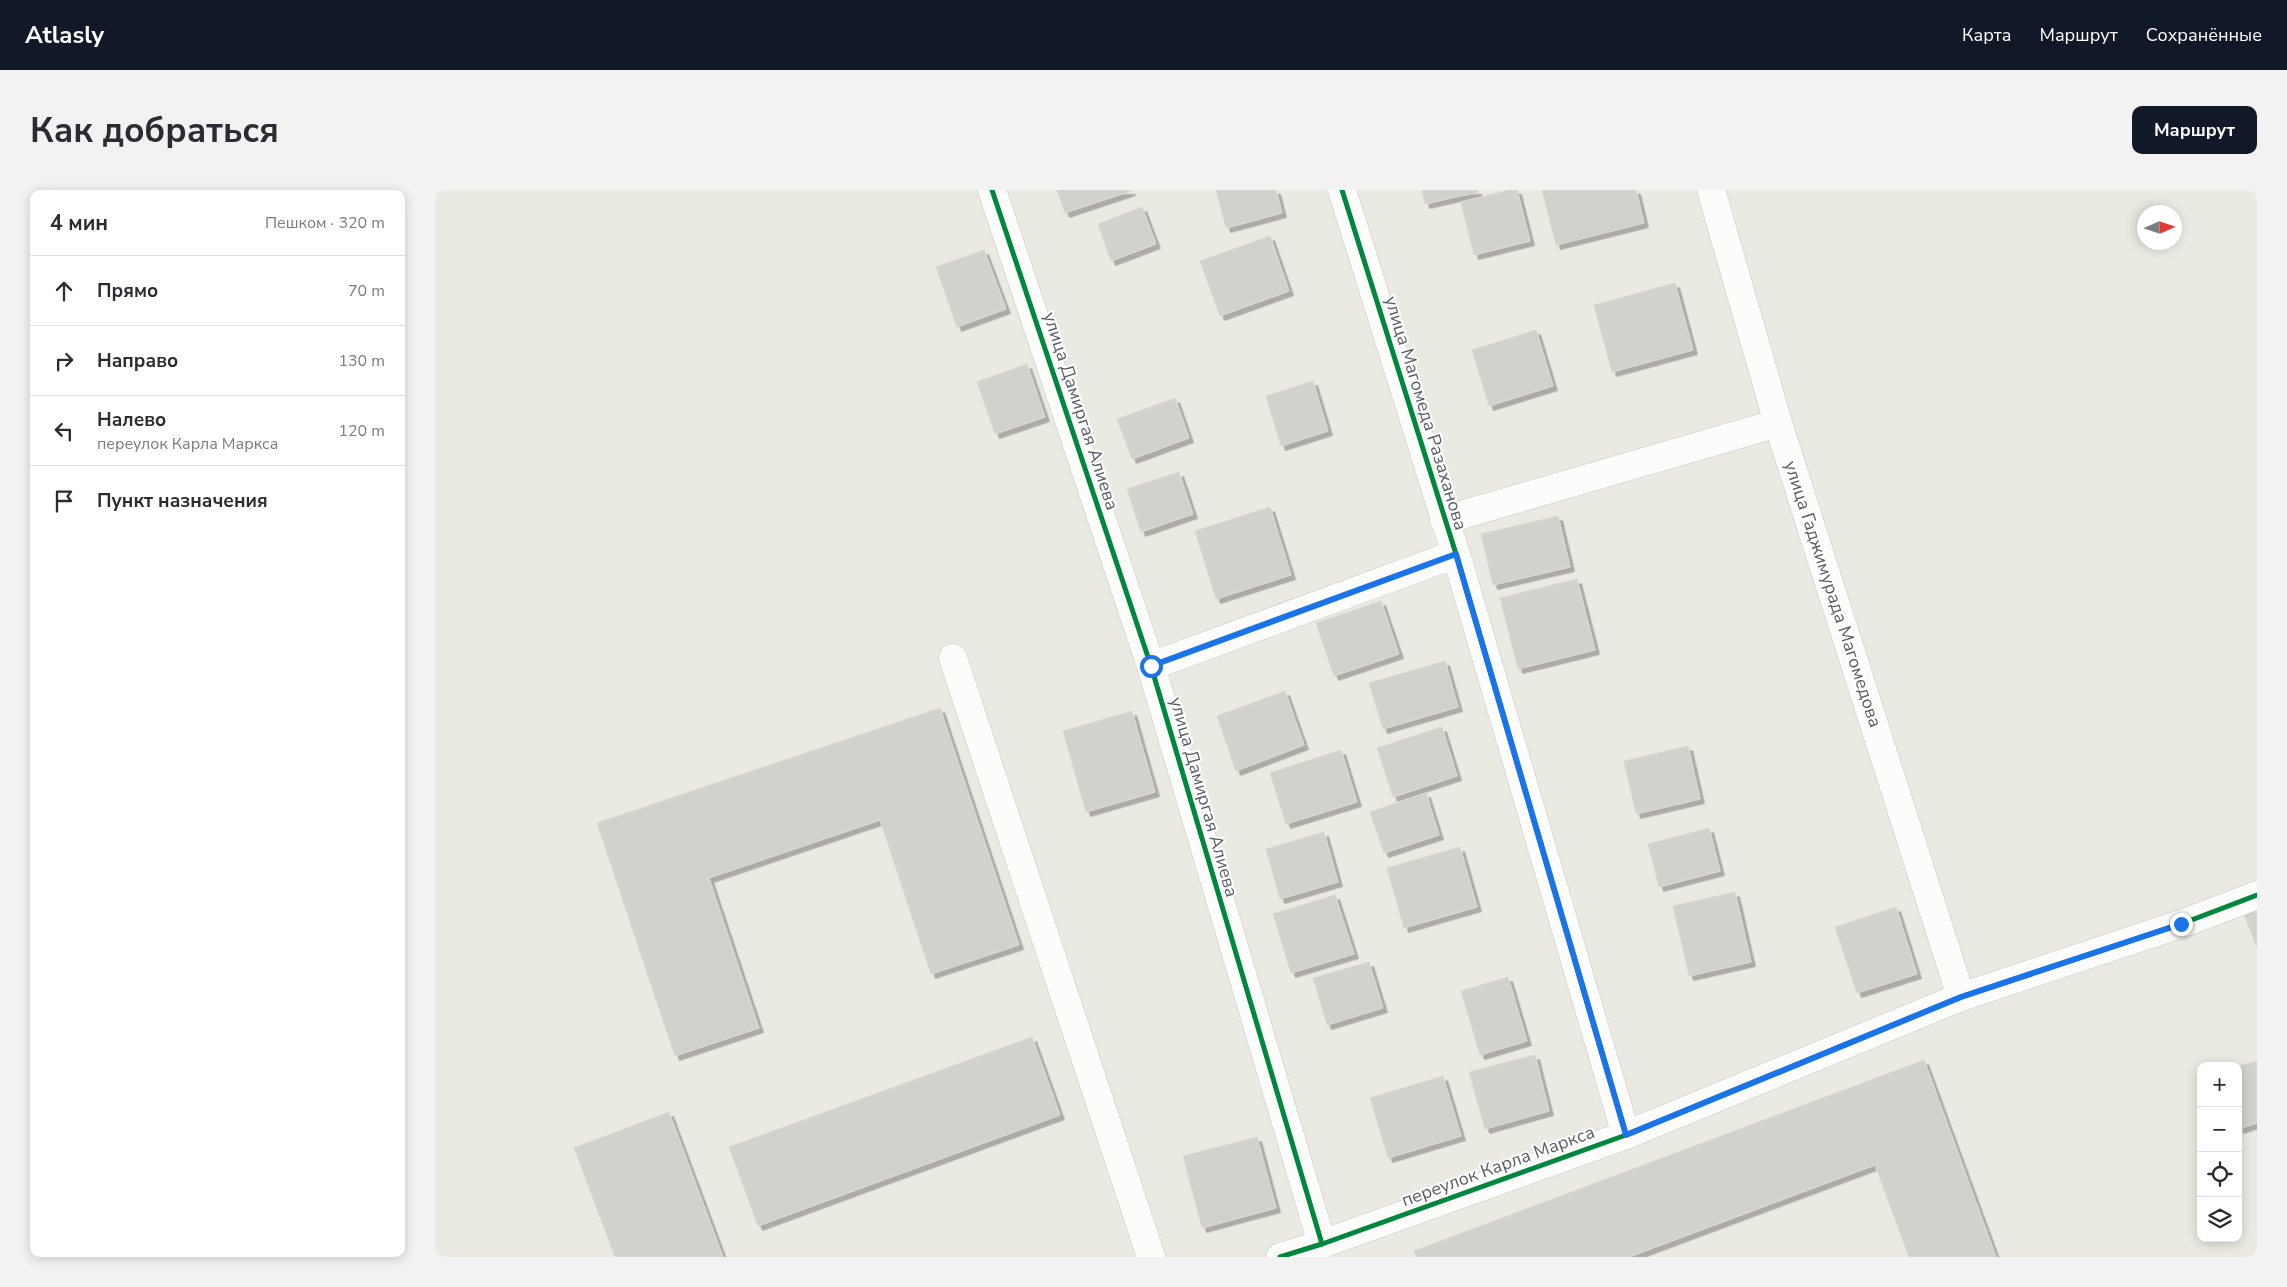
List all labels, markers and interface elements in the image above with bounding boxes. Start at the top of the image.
text: Atlasly [25,19,104,51]
text: Карта [1962,23,2012,47]
text: Маршрут [2040,23,2118,47]
text: Сохранённые [2146,23,2262,47]
button: Маршрут [2132,106,2257,154]
text: Как добраться [30,107,279,154]
north arrow [2137,205,2182,250]
text: 4 мин [50,209,108,237]
text: Пешком · 320 m [265,212,385,234]
icon: ahead [50,277,78,305]
text: Прямо [97,278,158,304]
text: 70 m [348,280,385,302]
street label: улица Магомеда Разаханова [1379,293,1473,533]
street label: улица Дамиргая Алиева [1038,309,1124,513]
icon: right [50,347,78,375]
text: Направо [97,348,178,374]
text: 130 m [338,350,385,372]
text: Налево [97,407,166,433]
icon: left [50,417,78,445]
text: 120 m [338,420,385,442]
text: переулок Карла Маркса [97,433,278,455]
street label: улица Гаджимурада Магомедова [1778,458,1888,730]
icon: arrive [50,487,78,515]
text: Пункт назначения [97,488,268,514]
route start [1140,655,1163,678]
street label: улица Дамиргая Алиева [1164,694,1244,900]
route end [2170,913,2193,936]
map controls [2197,1062,2242,1242]
button: + [2197,1062,2242,1107]
button: − [2197,1107,2242,1152]
street label: переулок Карла Маркса [1398,1120,1598,1212]
button: locate [2197,1152,2242,1197]
button: layers [2197,1197,2242,1242]

